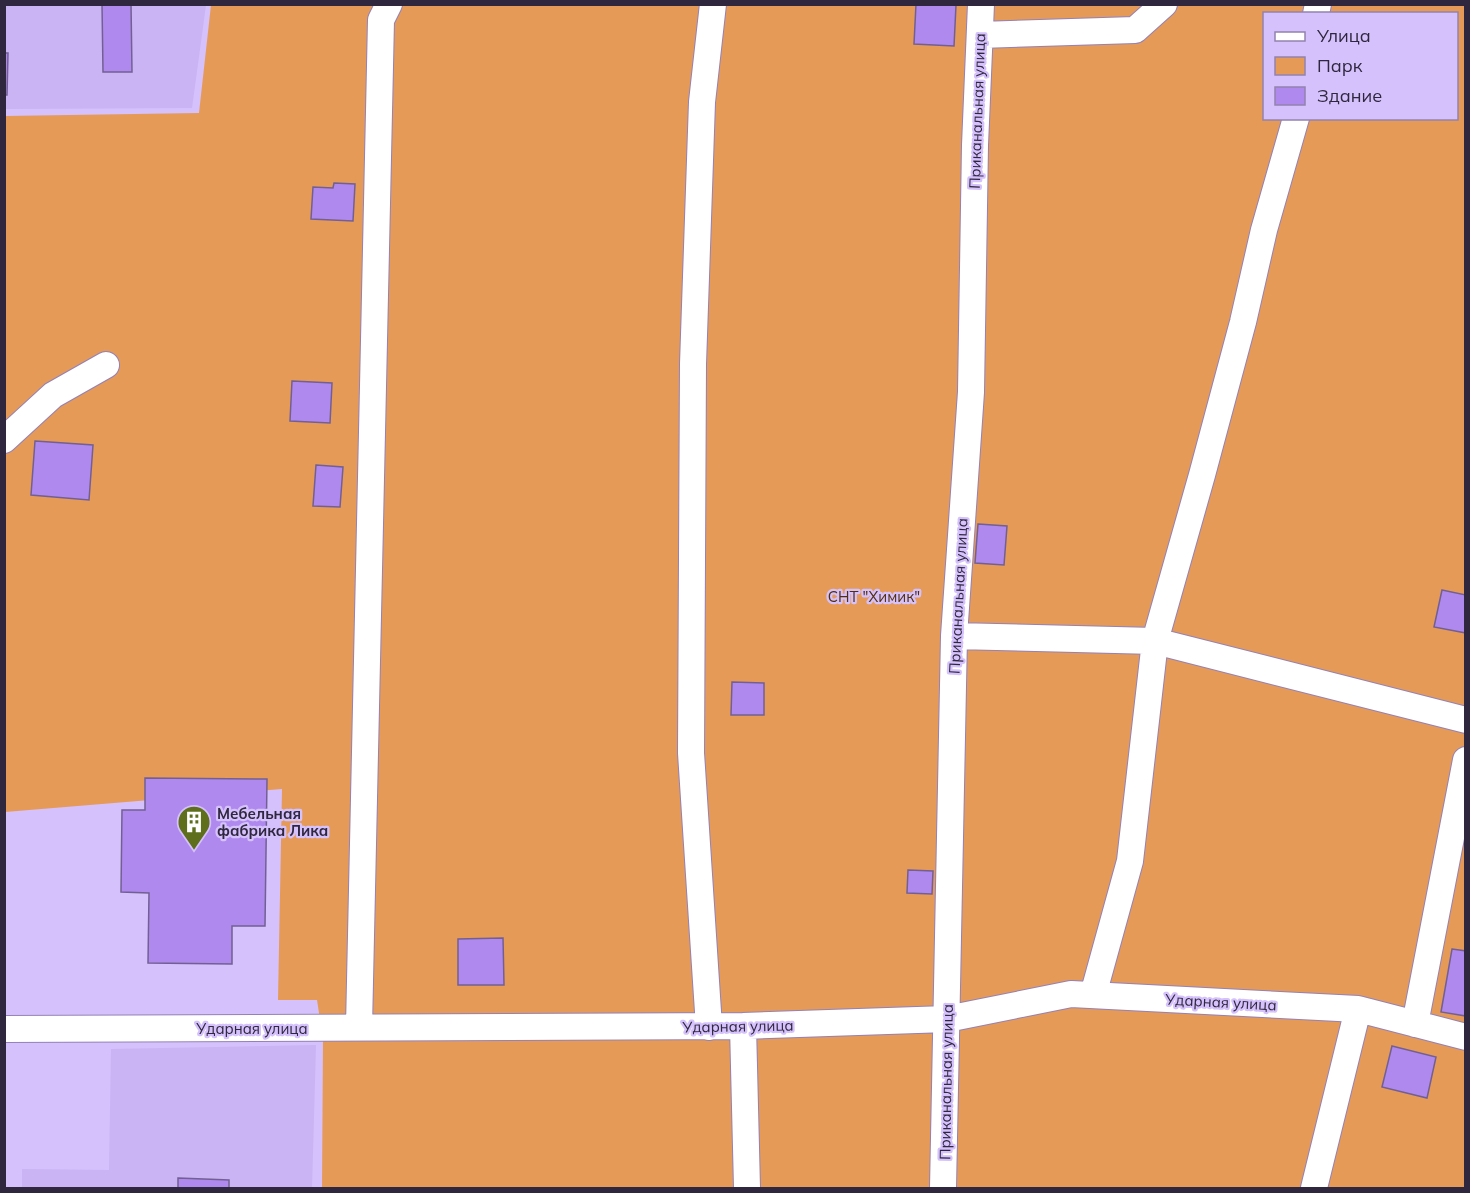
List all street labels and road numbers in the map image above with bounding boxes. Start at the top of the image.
street label: Приканальная улица [965,33,989,189]
street label: Приканальная улица [944,518,972,674]
street label: Ударная улица [1164,990,1277,1014]
street label: Приканальная улица [935,1004,957,1160]
street label: Ударная улица [681,1016,794,1036]
street label: Ударная улица [195,1019,308,1038]

